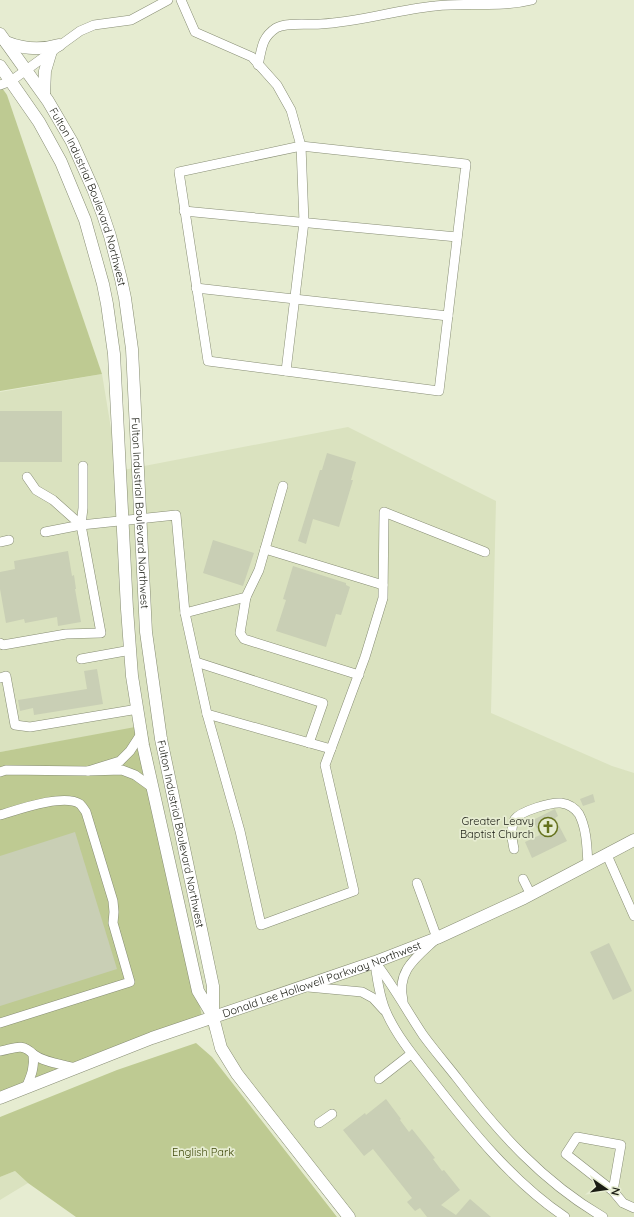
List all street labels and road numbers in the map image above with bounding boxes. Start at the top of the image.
street label: Fulton Industrial Boulevard Northwest [46,105,129,288]
street label: Fulton Industrial Boulevard Northwest [128,417,152,609]
street label: Fulton Industrial Boulevard Northwest [154,739,208,929]
street label: Donald Lee Hollowell Parkway Northwest [220,938,423,1021]

